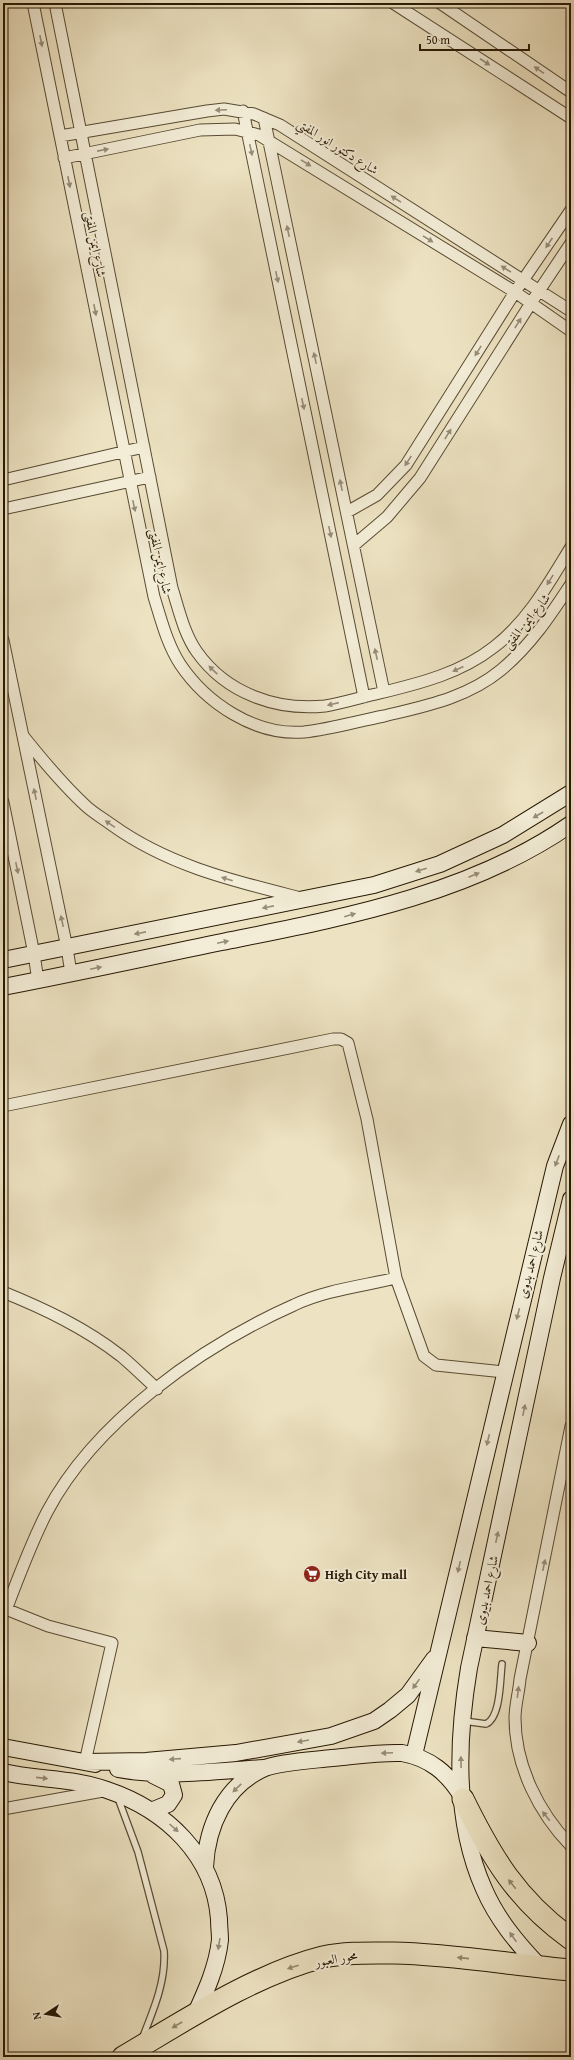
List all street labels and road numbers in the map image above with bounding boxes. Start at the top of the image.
street label: شارع دكتور انور المفتي [292,114,382,181]
street label: شارع ايمن المفتى [78,210,111,279]
street label: شارع ايمن المفتى [142,527,177,596]
street label: شارع ايمن المفتى [498,589,556,654]
street label: شارع احمد بدوى [513,1228,550,1301]
street label: شارع احمد بدوى [470,1554,505,1627]
street label: محور العبور [311,1945,359,1972]

